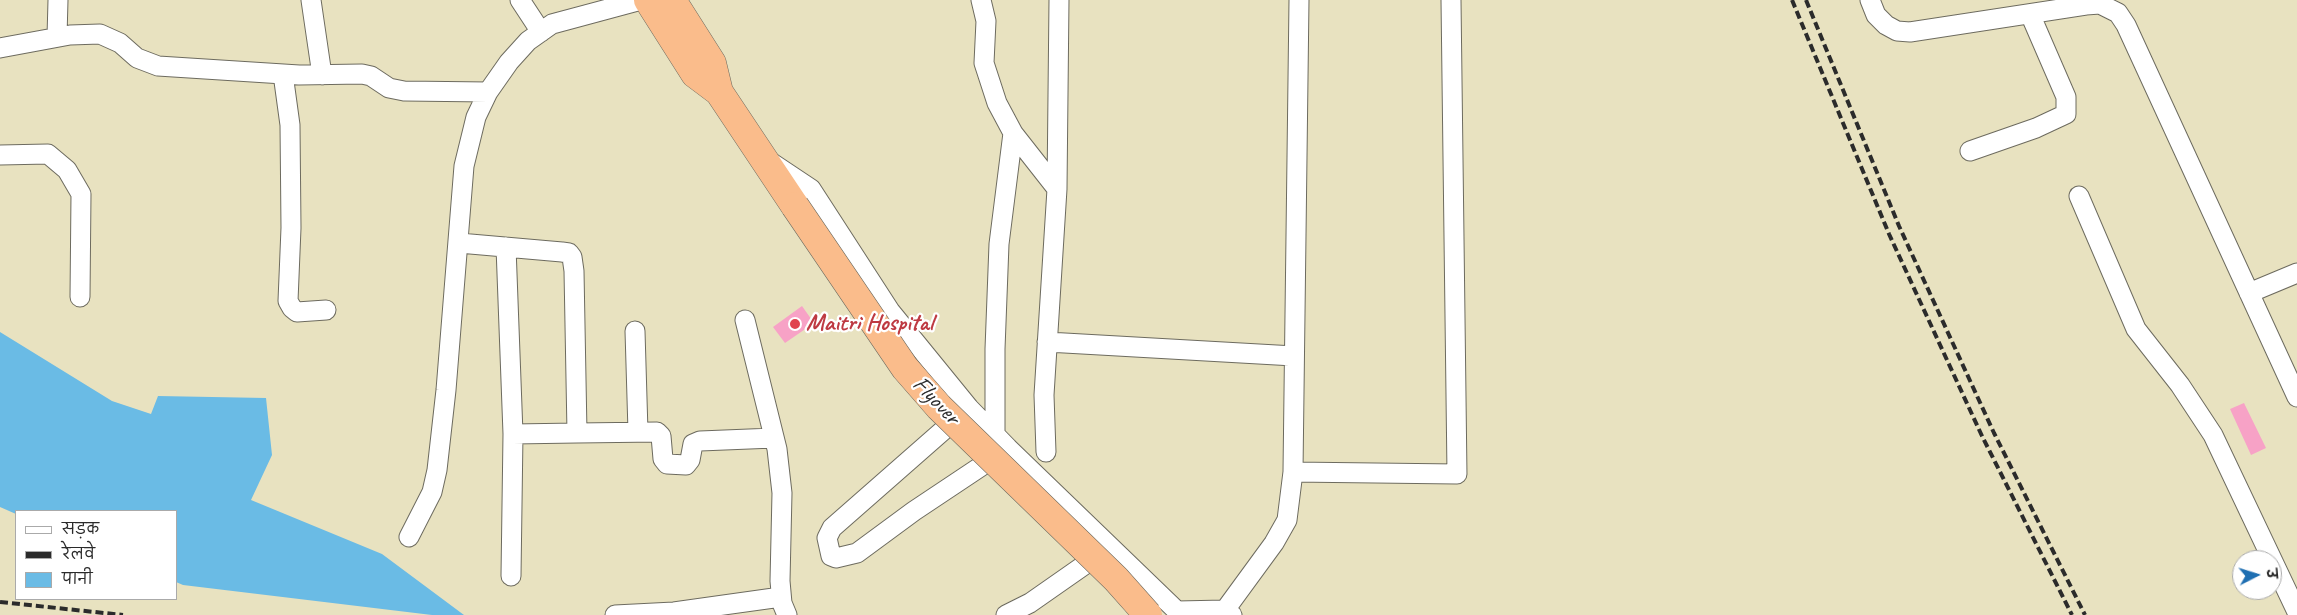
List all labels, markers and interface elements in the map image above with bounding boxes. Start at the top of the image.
place label: Maitri Hospital [806,310,933,338]
marker: Maitri Hospital [788,317,802,331]
street label: Flyover [906,371,966,431]
legend [15,510,178,600]
text: सड़क [62,520,99,539]
text: रेलवे [62,545,95,564]
north arrow [2232,550,2282,600]
text: उ [2263,568,2280,579]
text: पानी [62,570,93,589]

